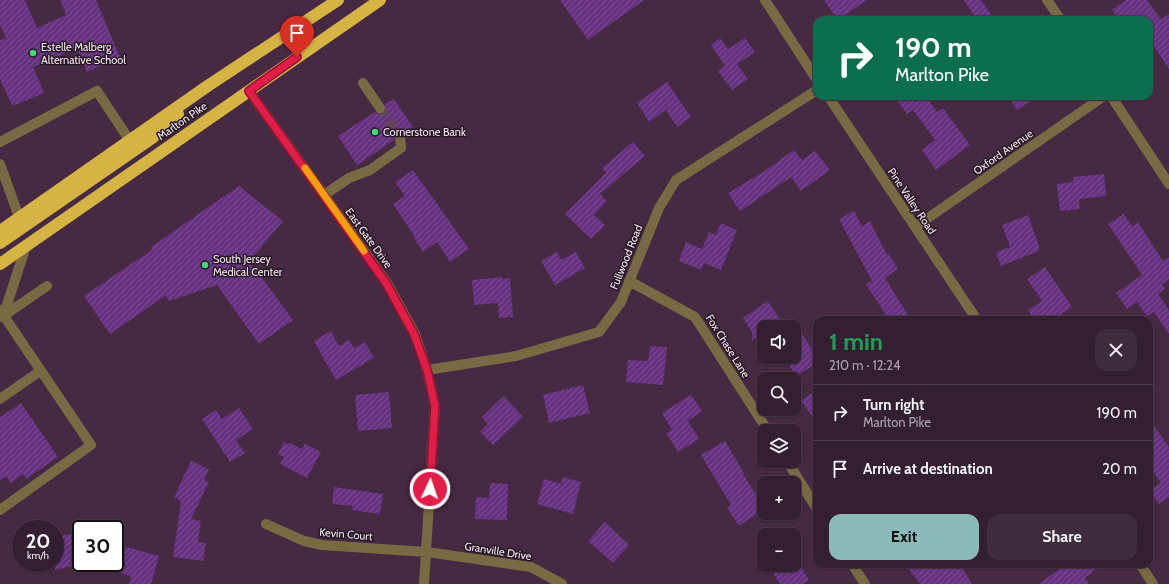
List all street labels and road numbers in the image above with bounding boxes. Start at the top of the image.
street label: Marlton Pike [154,99,210,143]
street label: Oxford Avenue [970,126,1036,178]
street label: Pine Valley Road [885,165,939,237]
street label: East Gate Drive [342,205,396,271]
street label: Fullwood Road [607,223,645,291]
street label: Fox Chase Lane [703,312,753,381]
street label: Kevin Court [319,525,374,543]
street label: Granville Drive [463,539,533,563]

